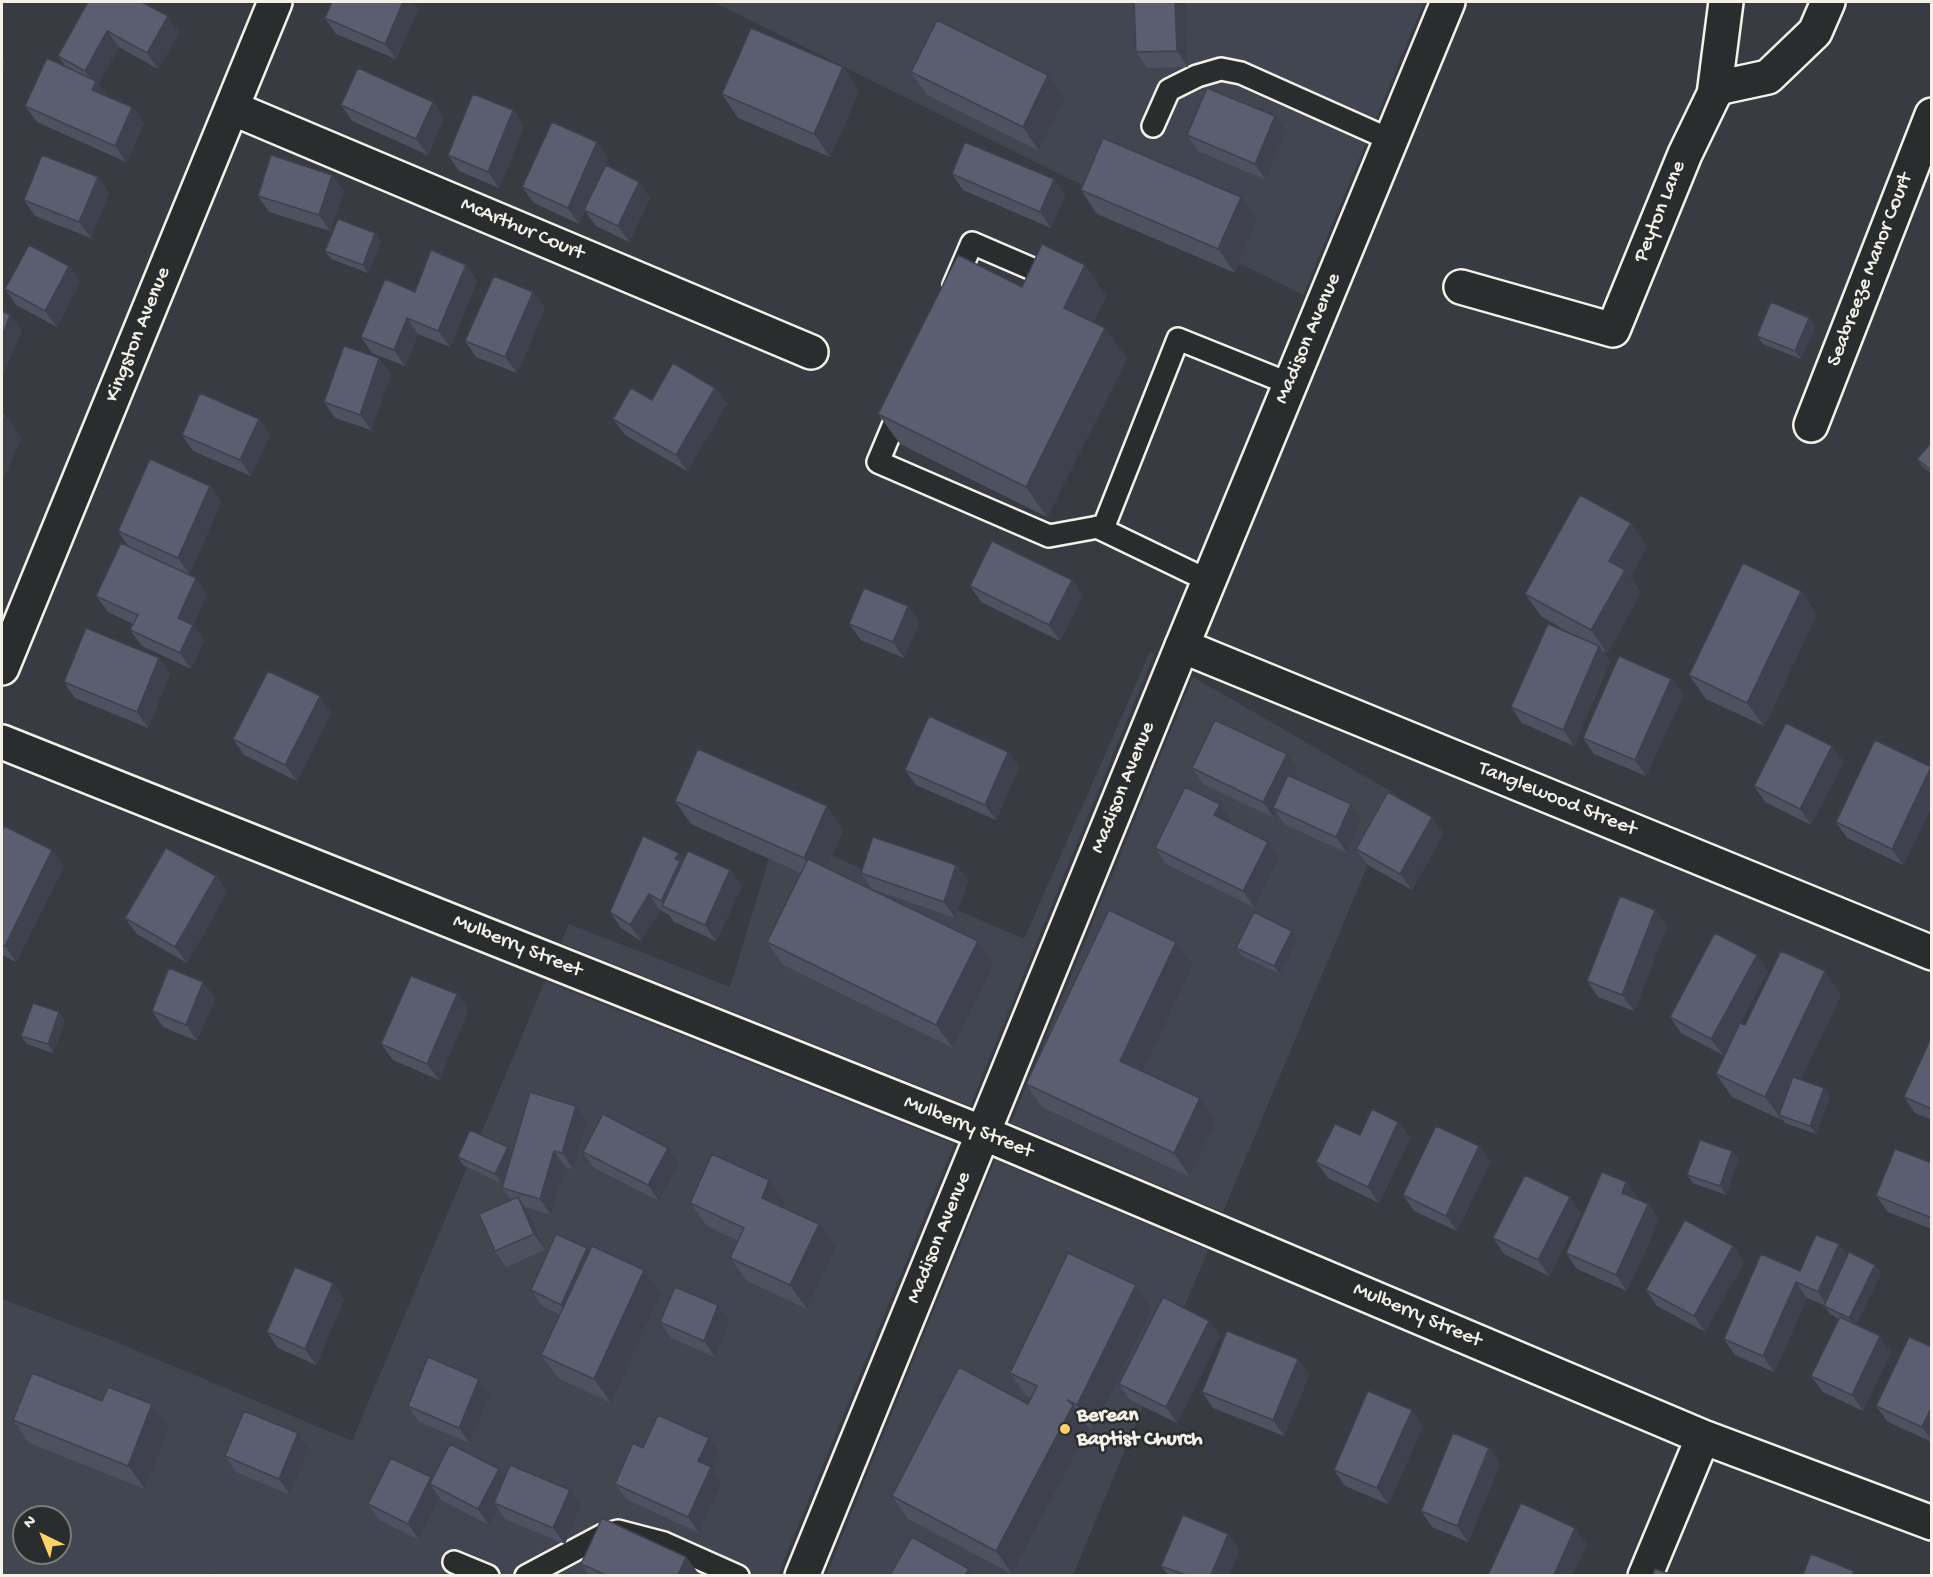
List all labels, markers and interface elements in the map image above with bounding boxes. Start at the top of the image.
street label: Peyton Lane [1629,158,1693,266]
street label: Seabreeze Manor Court [1822,170,1920,370]
street label: McArthur Court [456,193,588,267]
street label: Kingston Avenue [100,264,178,406]
street label: Madison Avenue [1270,270,1348,408]
street label: Madison Avenue [1086,718,1162,858]
street label: Tanglewood Street [1474,757,1640,843]
street label: Mulberry Street [449,910,585,984]
street label: Mulberry Street [900,1091,1036,1165]
street label: Madison Avenue [902,1168,978,1308]
street label: Mulberry Street [1349,1278,1485,1354]
place label: Berean Baptist Church [1077,1404,1202,1454]
marker: Berean Baptist Church [1058,1422,1072,1436]
north arrow [12,1505,72,1565]
text: N [20,1512,41,1533]

